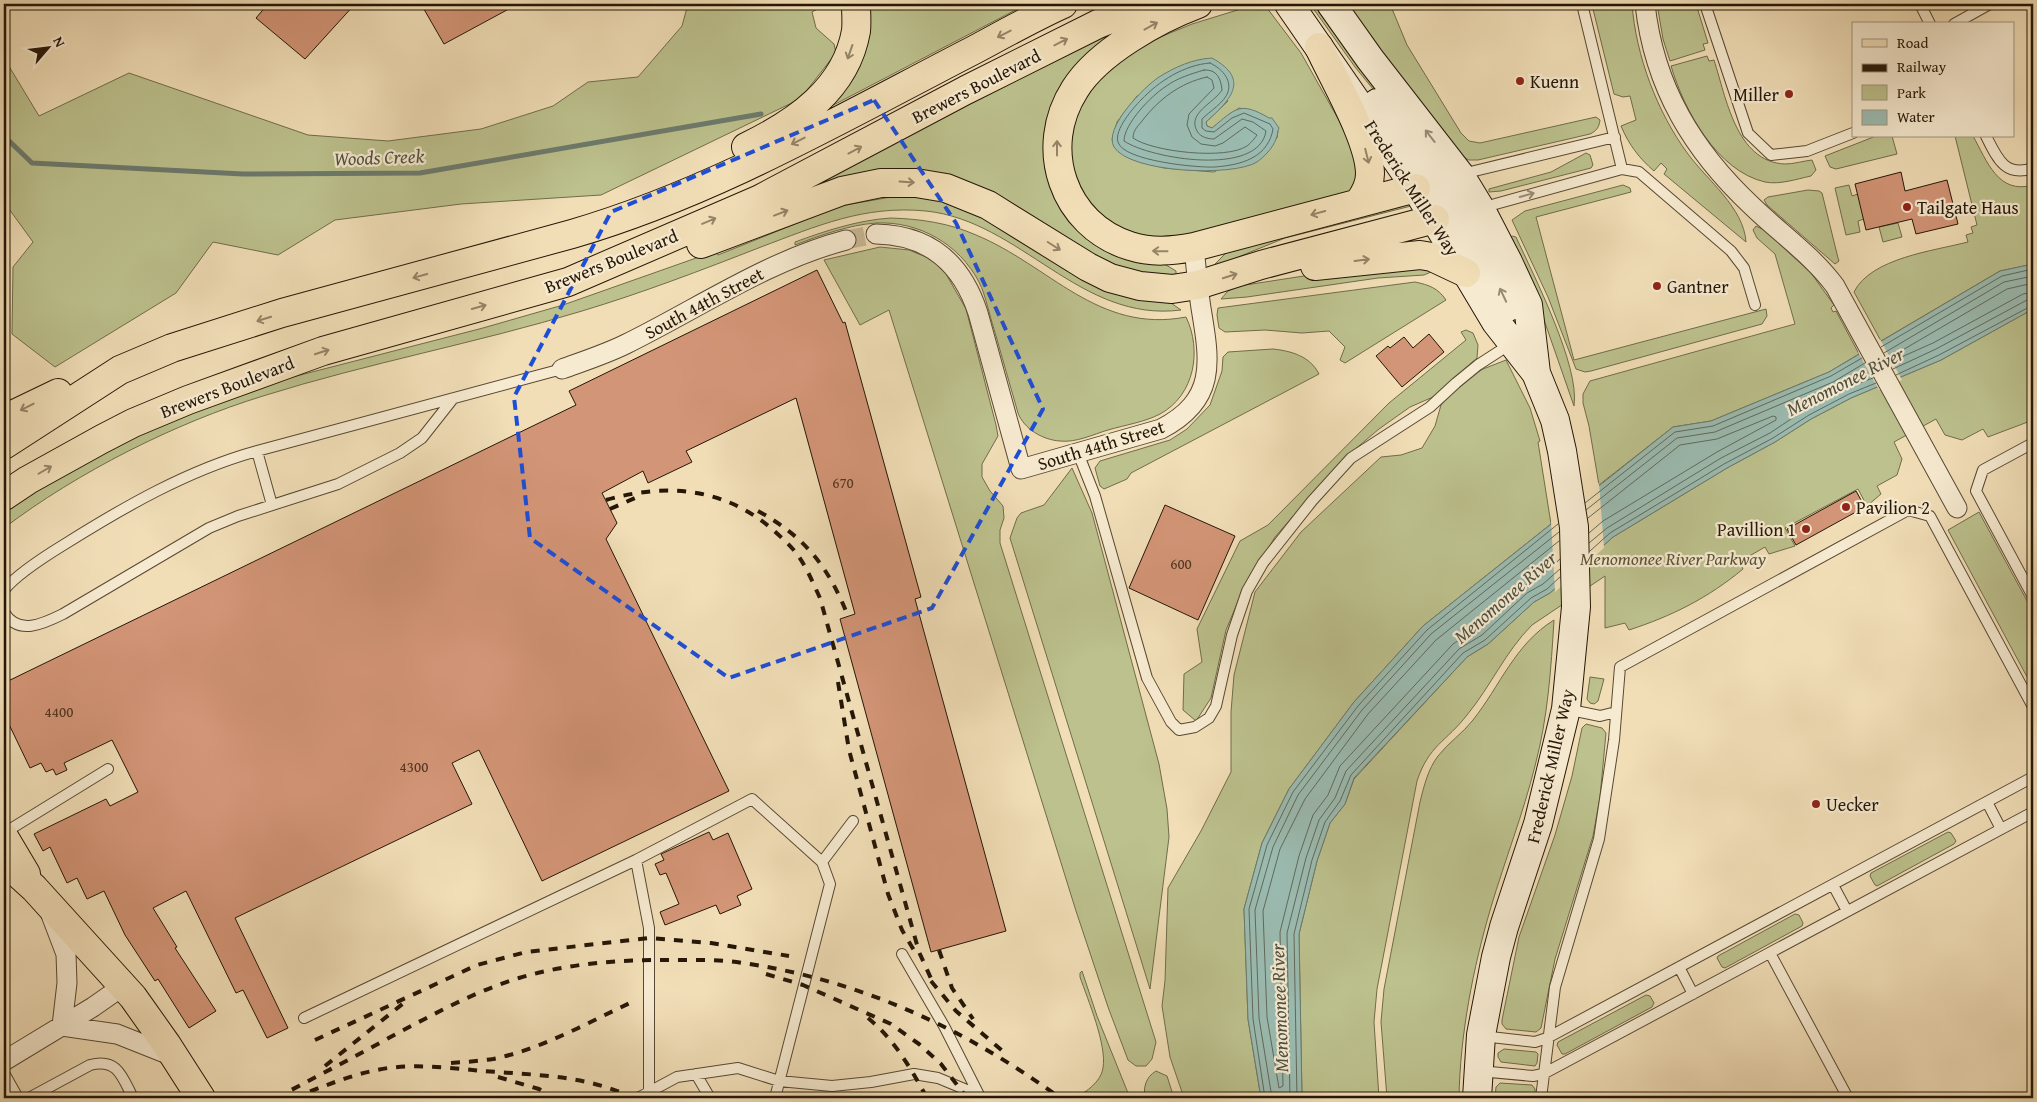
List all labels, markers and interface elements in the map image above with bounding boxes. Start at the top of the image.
one-way arrow [1144,21,1159,31]
north arrow [22,22,72,72]
legend [1852,22,2014,138]
one-way arrow [997,30,1012,39]
text: Road [1897,32,1928,53]
text: N [48,33,71,51]
one-way arrow [1053,37,1068,46]
street label: Brewers Boulevard [907,42,1046,130]
one-way arrow [845,43,854,59]
text: Railway [1897,56,1947,77]
place label: Kuenn [1530,68,1579,95]
marker: Kuenn [1514,75,1526,87]
place label: Miller [1733,81,1780,108]
text: Park [1897,82,1926,103]
marker: Miller [1783,88,1795,100]
text: Water [1897,106,1935,127]
street label: Frederick Miller Way [1358,115,1466,261]
one-way arrow [1425,130,1436,143]
one-way arrow [790,136,805,146]
one-way arrow [1052,140,1062,156]
water label: Woods Creek [333,141,425,173]
one-way arrow [847,145,862,154]
one-way arrow [1363,147,1372,163]
one-way arrow [899,178,915,187]
one-way arrow [1519,190,1535,200]
place label: Tailgate Haus [1917,194,2019,221]
marker: Tailgate Haus [1901,201,1913,213]
one-way arrow [772,208,788,217]
one-way arrow [1310,209,1326,219]
one-way arrow [701,216,716,226]
street label: Brewers Boulevard [540,222,682,300]
one-way arrow [1047,241,1061,251]
one-way arrow [1153,246,1169,256]
one-way arrow [1354,255,1370,265]
street label: South 44th Street [640,260,769,346]
one-way arrow [1222,270,1238,280]
one-way arrow [413,271,429,281]
place label: Gantner [1667,273,1729,300]
marker: Gantner [1651,280,1663,292]
one-way arrow [1498,288,1508,303]
one-way arrow [470,302,486,312]
one-way arrow [256,314,272,324]
water label: Menomonee River [1781,339,1910,423]
one-way arrow [314,346,330,356]
street label: Brewers Boulevard [156,349,298,425]
one-way arrow [19,402,34,412]
street label: South 44th Street [1034,413,1168,477]
one-way arrow [37,465,51,475]
house number: 670 [832,472,854,493]
place label: Pavilion 2 [1856,494,1930,521]
marker: Pavilion 2 [1840,501,1852,513]
place label: Pavillion 1 [1717,516,1796,543]
marker: Pavillion 1 [1800,523,1812,535]
water label: Menomonee River [1447,544,1564,650]
park label: Menomonee River Parkway [1580,545,1767,572]
house number: 600 [1170,553,1192,574]
street label: Frederick Miller Way [1519,686,1581,846]
house number: 4400 [45,701,73,722]
house number: 4300 [400,756,428,777]
place label: Uecker [1826,791,1879,818]
marker: Uecker [1810,798,1822,810]
water label: Menomonee River [1263,942,1295,1073]

